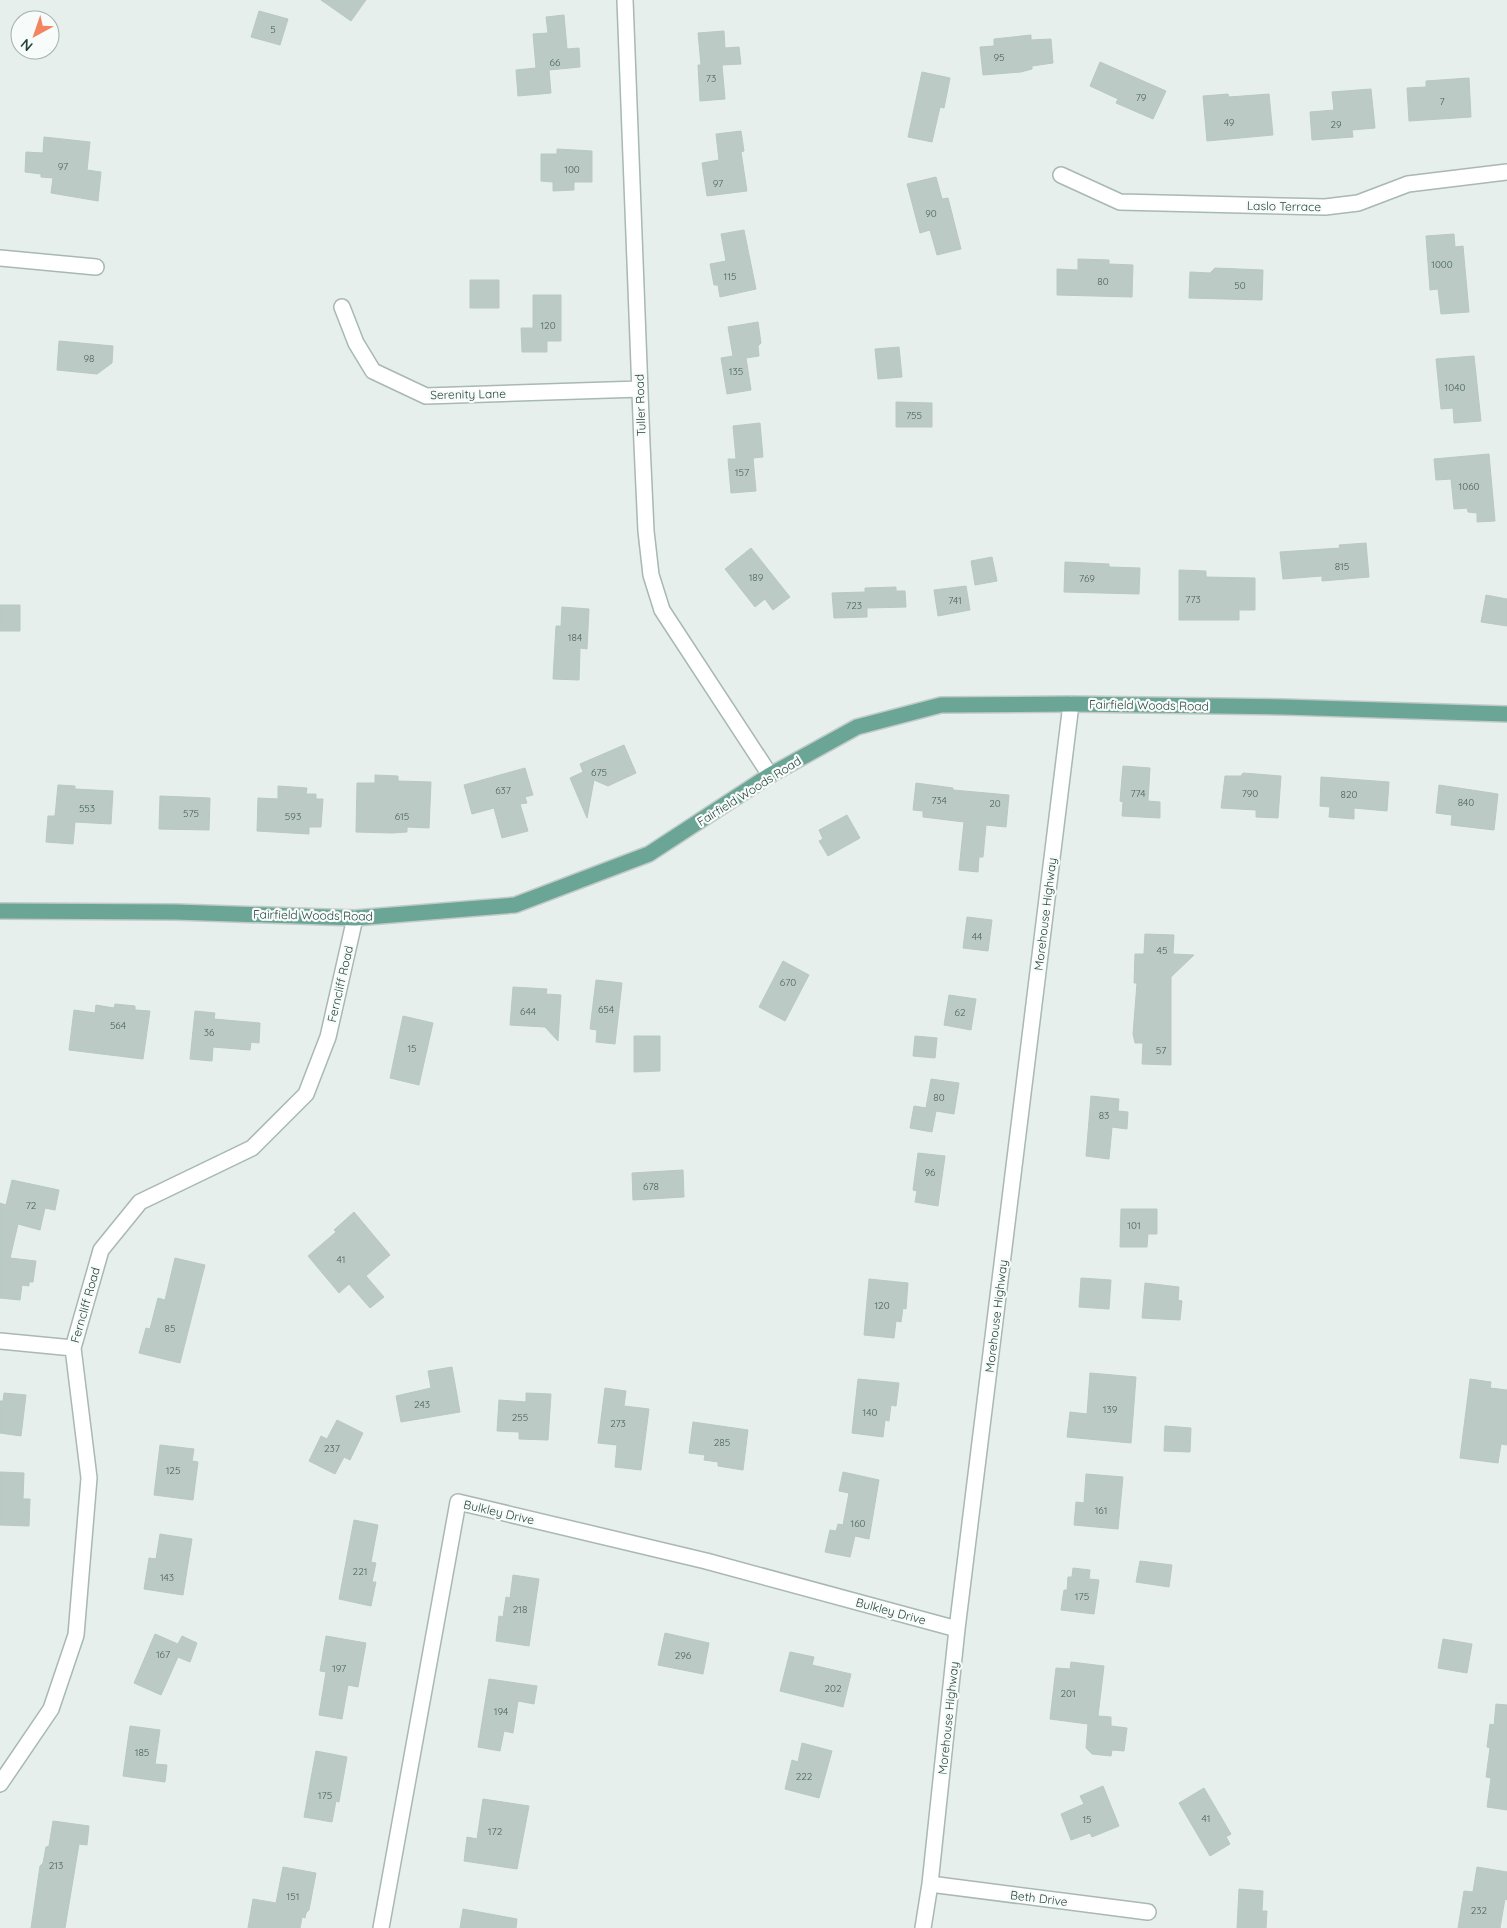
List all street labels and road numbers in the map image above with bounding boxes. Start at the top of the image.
street label: Laslo Terrace [1247,198,1322,214]
street label: Tuller Road [631,374,649,436]
street label: Serenity Lane [430,386,506,402]
street label: Fairfield Woods Road [1089,696,1209,714]
street label: Fairfield Woods Road [694,753,804,829]
street label: Morehouse Highway [1031,857,1059,971]
street label: Fairfield Woods Road [253,906,373,924]
street label: Ferncliff Road [324,944,356,1024]
street label: Morehouse Highway [982,1259,1010,1373]
street label: Ferncliff Road [67,1265,103,1345]
street label: Bulkley Drive [462,1497,536,1527]
street label: Bulkley Drive [854,1594,928,1628]
street label: Morehouse Highway [935,1661,961,1775]
street label: Beth Drive [1009,1887,1069,1909]

